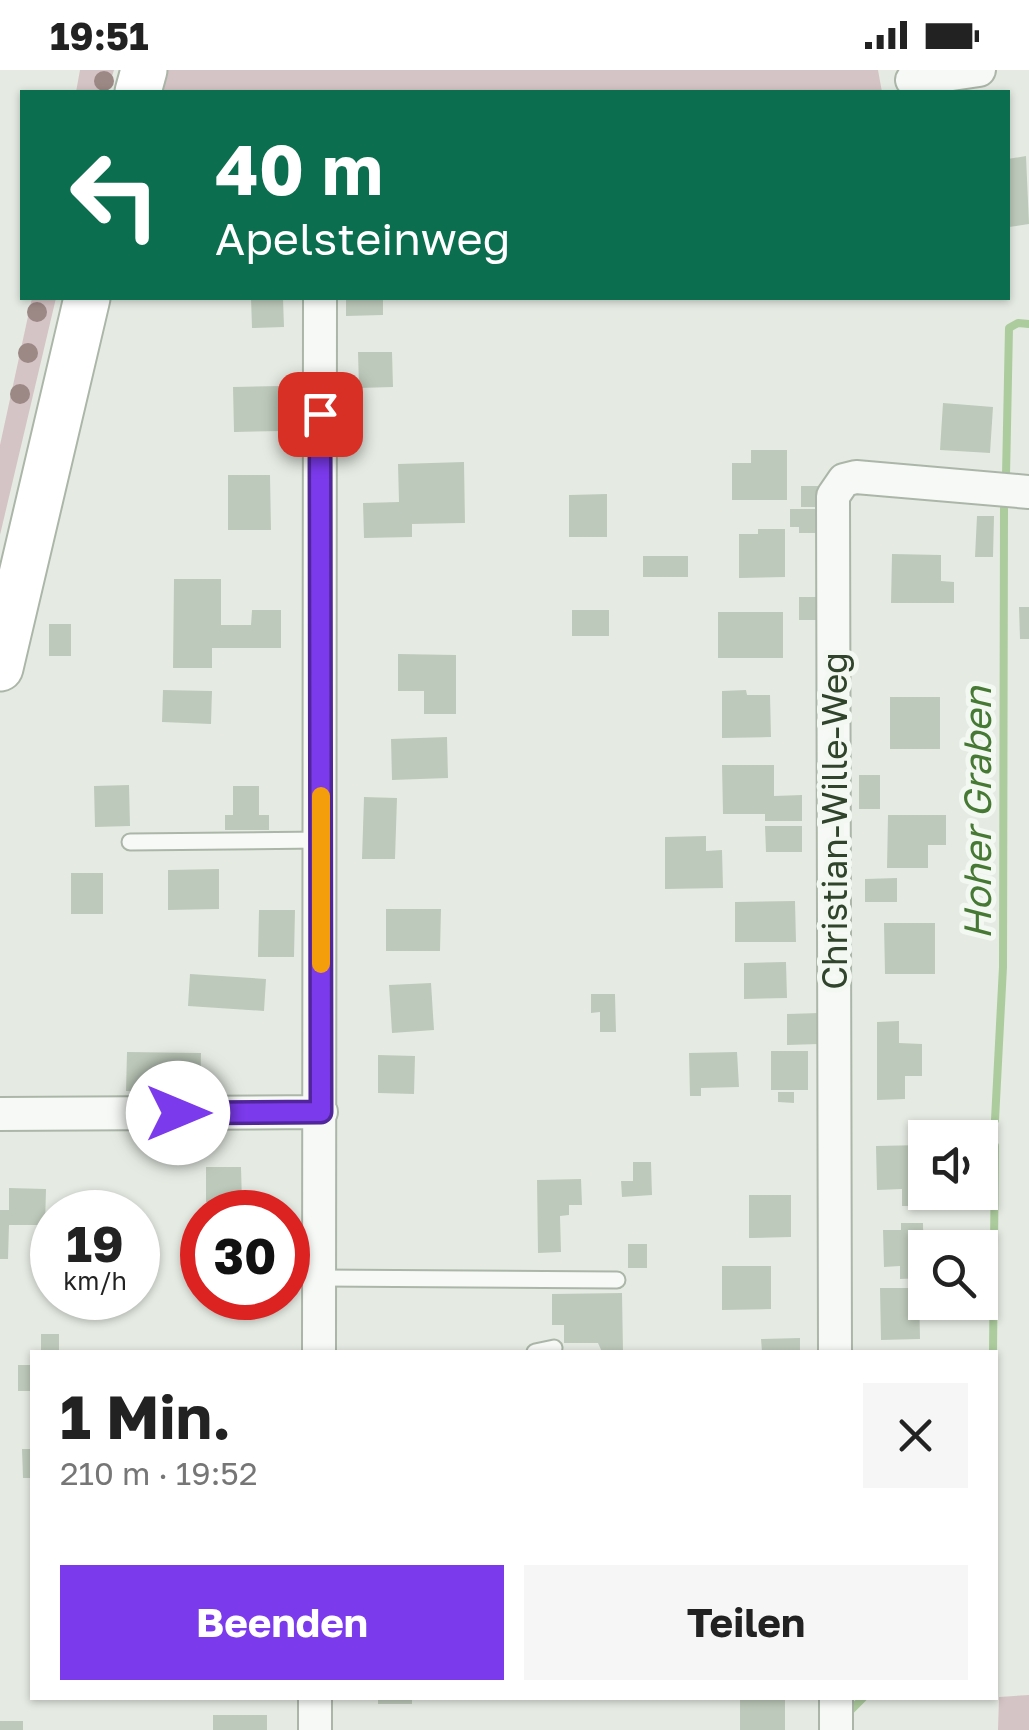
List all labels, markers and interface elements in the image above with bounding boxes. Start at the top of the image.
text: 19:51 [50,13,149,58]
text: 40 m [215,126,383,210]
icon: left [50,130,180,260]
text: Apelsteinweg [215,211,510,265]
pin [278,372,363,457]
icon: arrive [293,387,348,442]
street label: Christian-Wille-Weg [813,652,855,990]
water label: Hoher Graben [954,685,999,939]
position arrow [126,1061,230,1165]
map controls [908,1120,998,1320]
button: sound [908,1120,998,1210]
speed limit sign: 30 [180,1190,310,1320]
text: 19 [66,1213,124,1273]
button: search [908,1230,998,1320]
text: km/h [63,1265,127,1296]
text: 1 Min. [60,1380,231,1452]
button: close [863,1383,968,1488]
text: 210 m · 19:52 [60,1454,257,1492]
button: Beenden [60,1565,504,1680]
button: Teilen [524,1565,968,1680]

